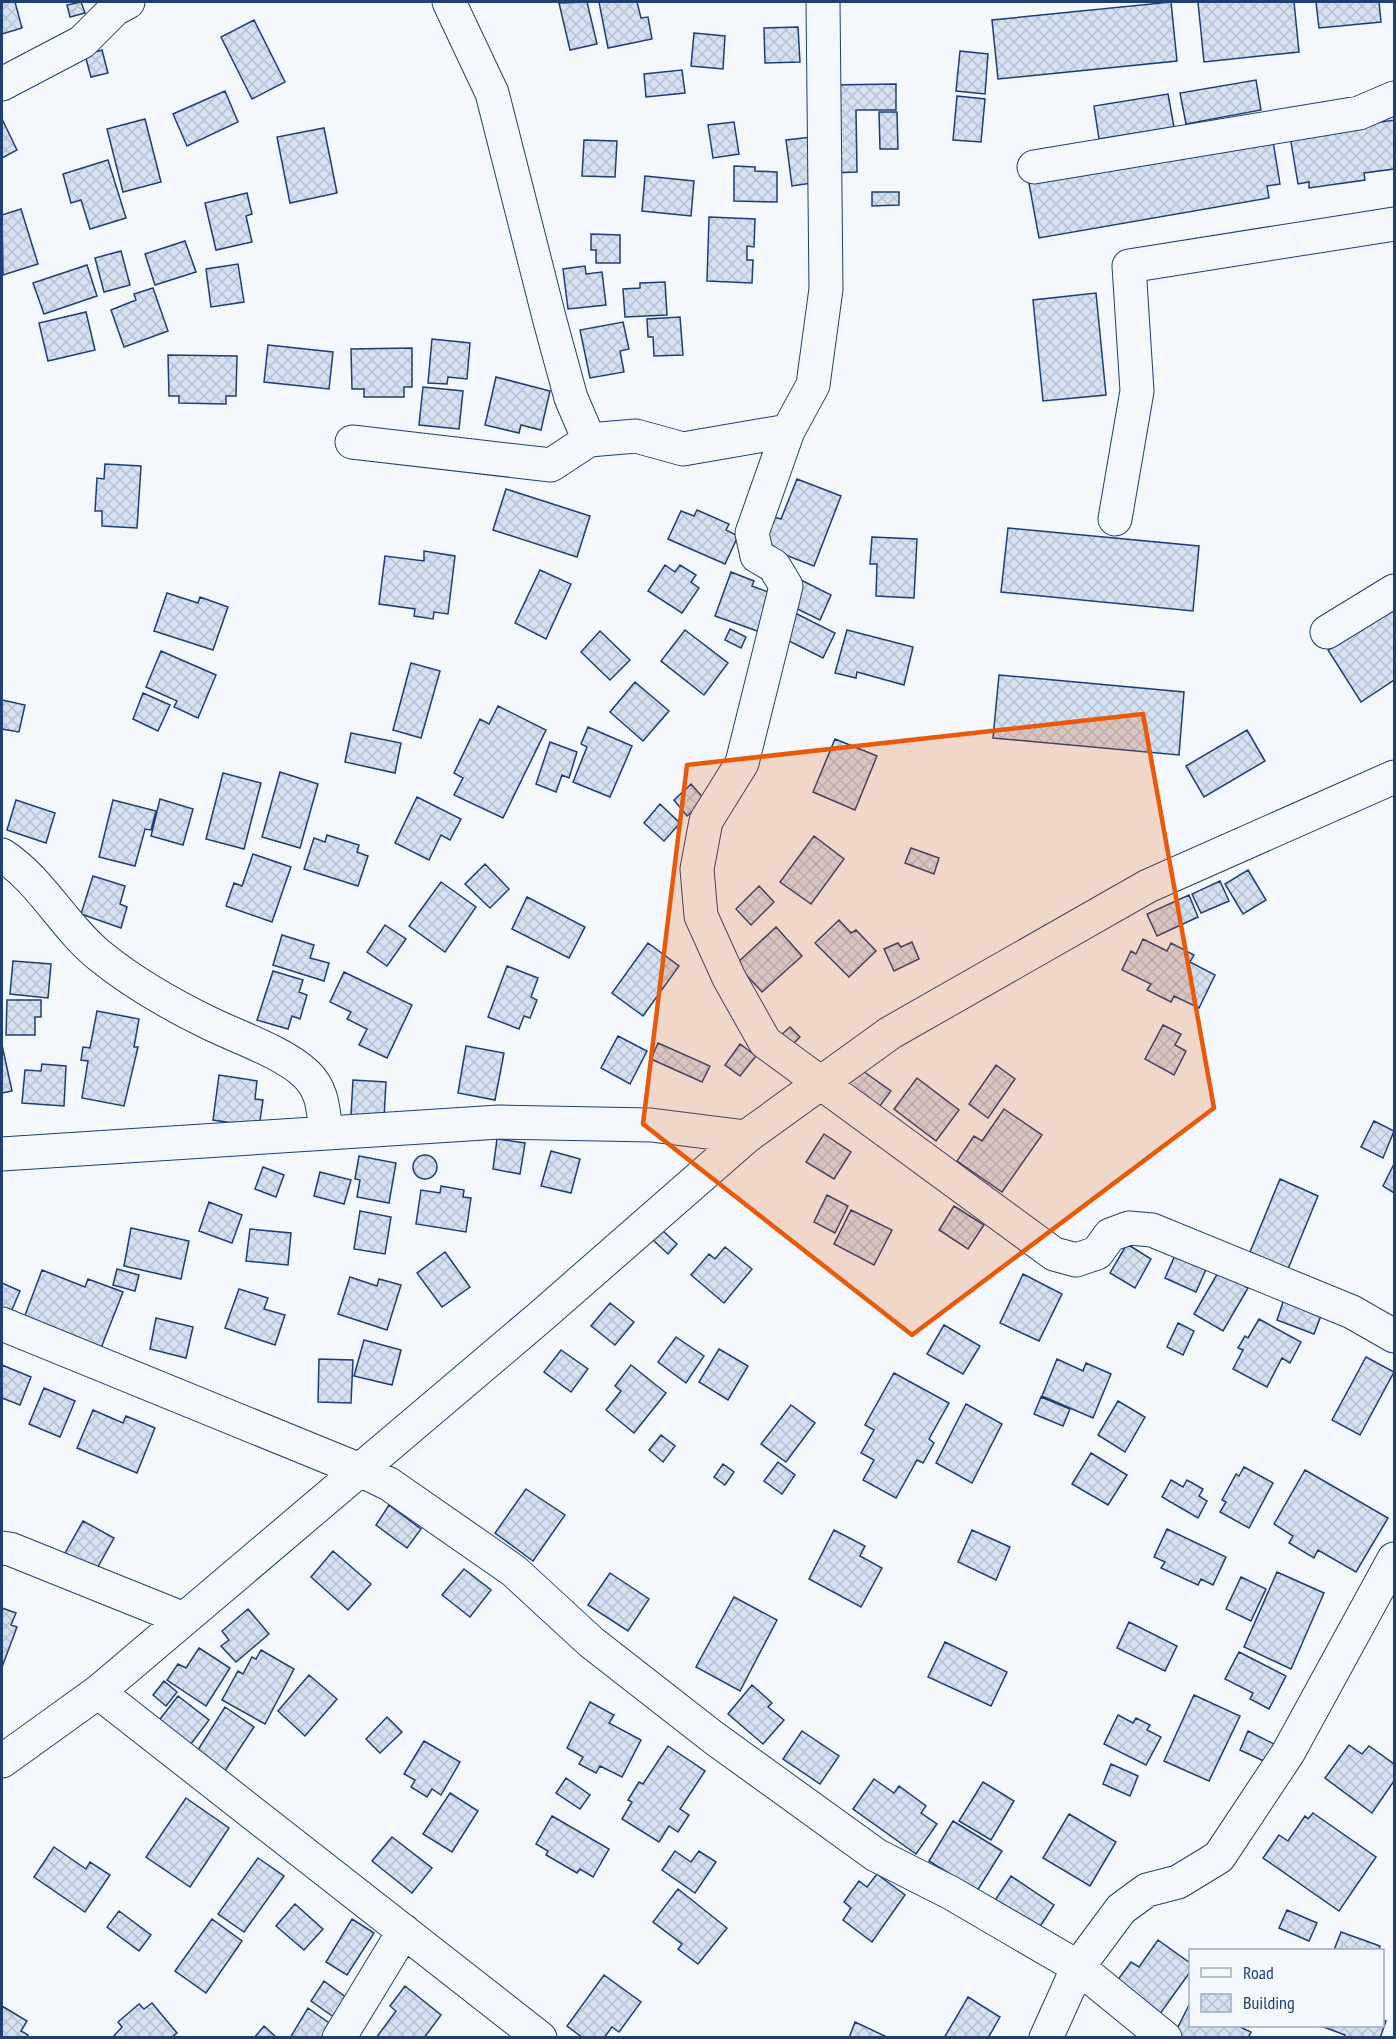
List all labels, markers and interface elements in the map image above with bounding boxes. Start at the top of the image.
legend [1189,1949,1384,2027]
text: Road [1243,1961,1274,1984]
text: Building [1243,1991,1295,2014]

